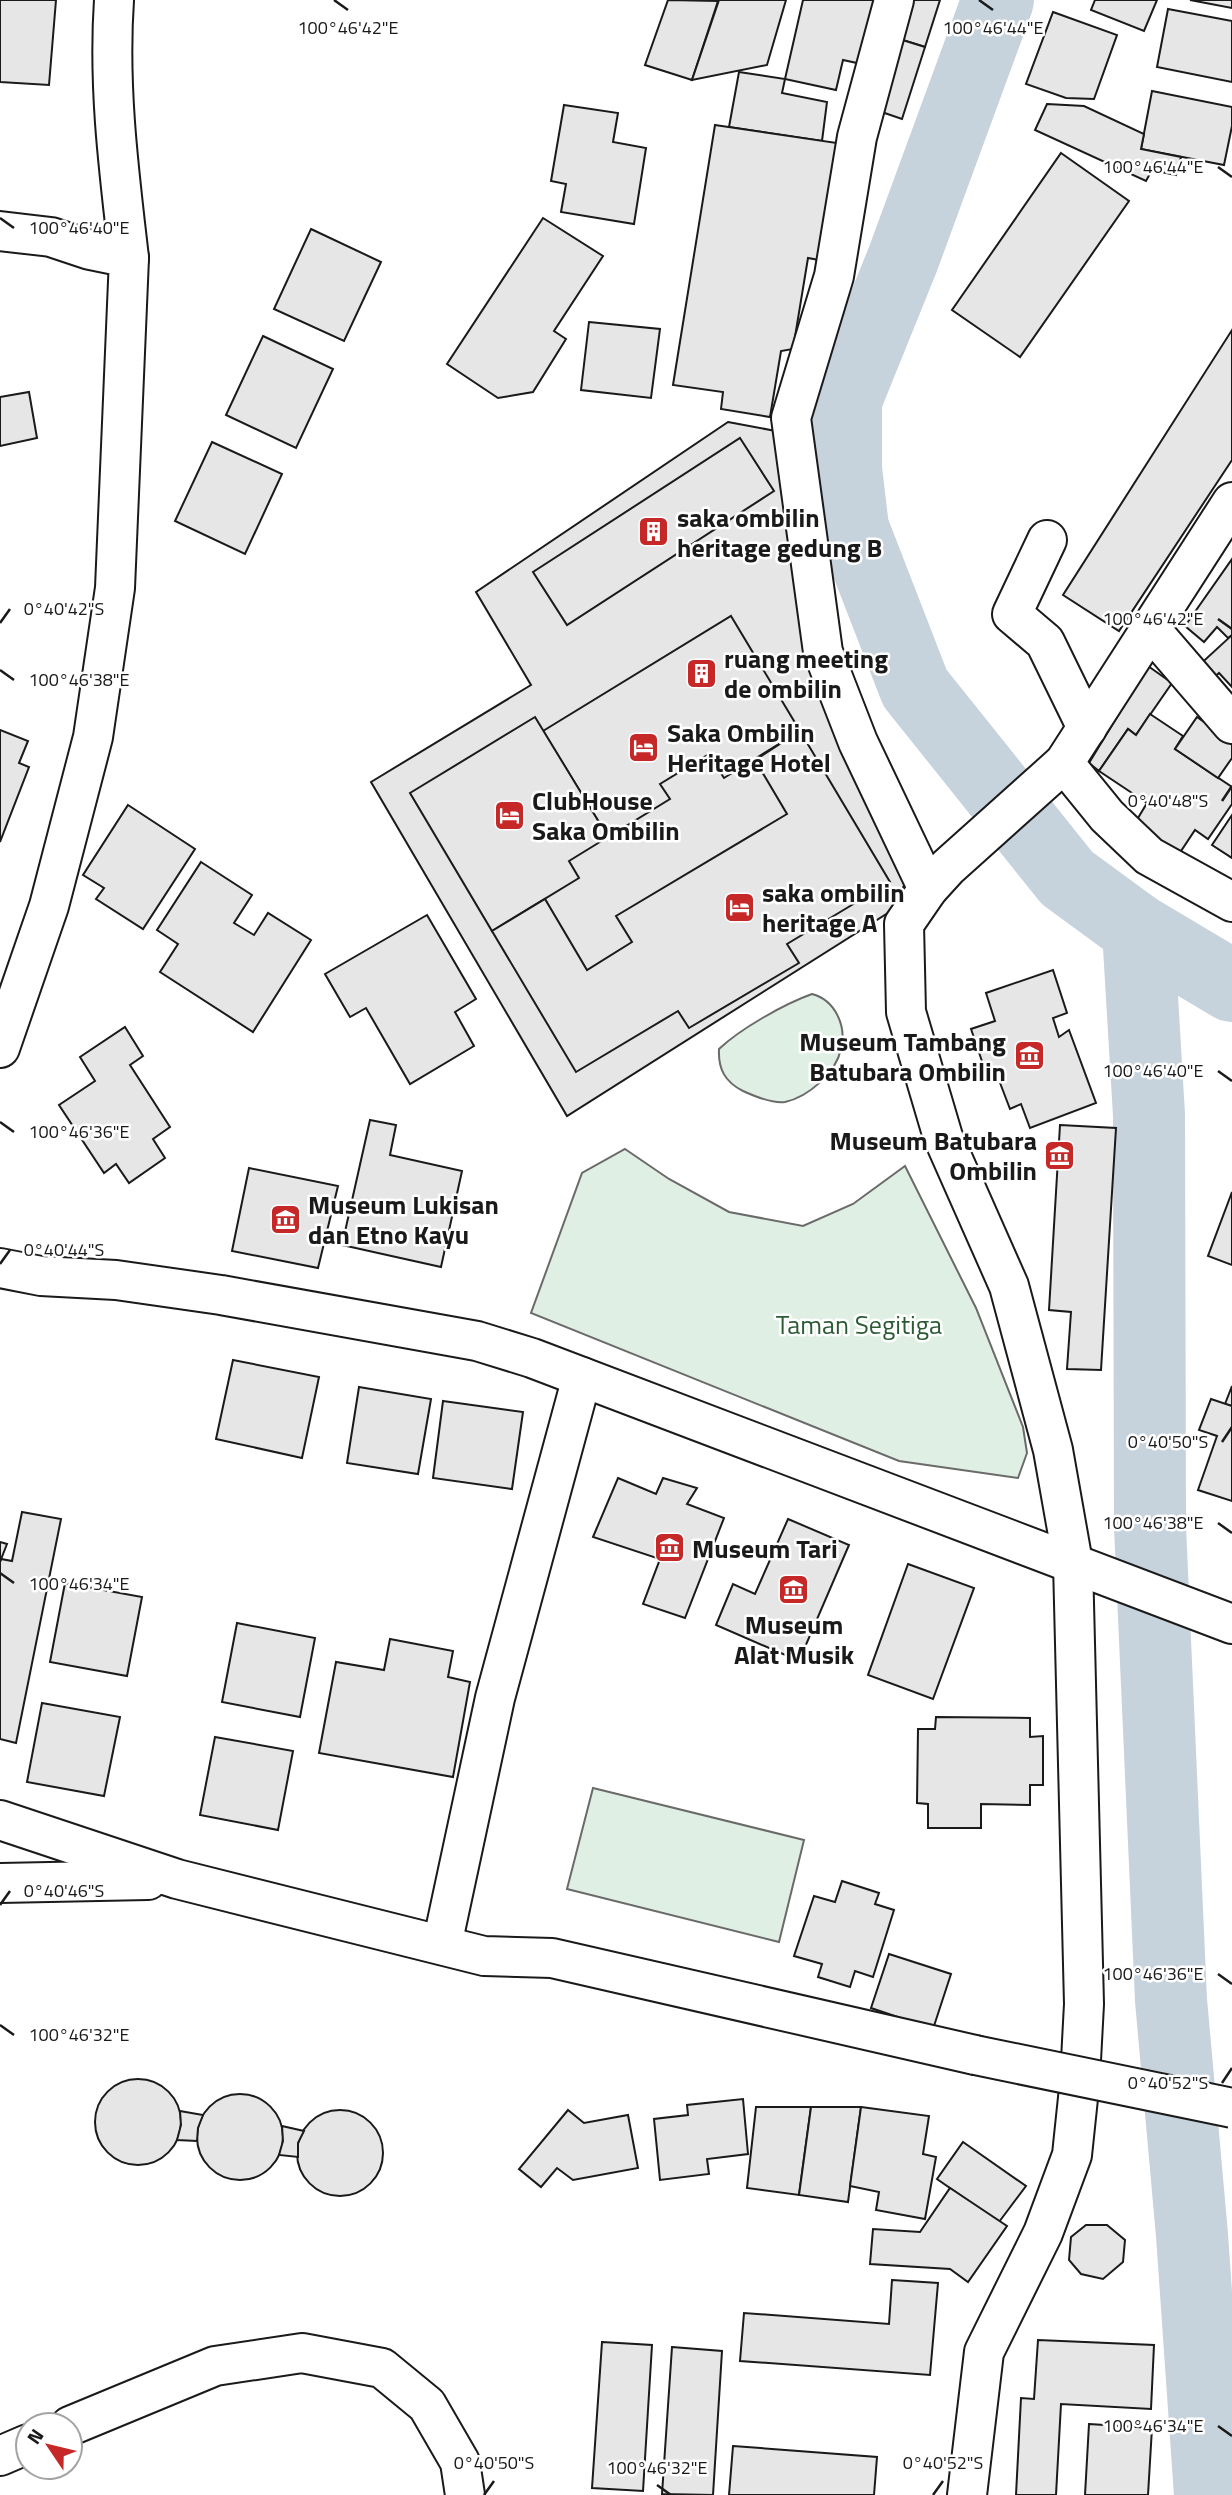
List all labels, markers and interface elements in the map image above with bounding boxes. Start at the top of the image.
text: 100°46'42"E [297,14,399,41]
text: 100°46'44"E [942,14,1044,41]
text: 100°46'44"E [1102,153,1204,180]
text: 100°46'40"E [28,214,130,241]
place label: saka ombilin heritage gedung B [677,498,882,567]
building icon: saka ombilin heritage gedung B [637,515,671,549]
text: 0°40'42"S [24,595,104,622]
text: 100°46'42"E [1102,605,1204,632]
place label: ruang meeting de ombilin [724,639,888,708]
building icon: ruang meeting de ombilin [684,656,718,690]
text: 100°46'38"E [28,666,130,693]
place label: Saka Ombilin Heritage Hotel [667,713,831,782]
hotel icon: Saka Ombilin Heritage Hotel [627,730,661,764]
place label: ClubHouse Saka Ombilin [532,781,680,850]
text: 0°40'48"S [1128,787,1208,814]
hotel icon: ClubHouse Saka Ombilin [492,798,526,832]
place label: saka ombilin heritage A [762,873,905,942]
hotel icon: saka ombilin heritage A [722,890,756,924]
place label: Museum Tambang Batubara Ombilin [799,1022,1006,1091]
museum icon: Museum Tambang Batubara Ombilin [1012,1039,1046,1073]
text: 100°46'40"E [1102,1057,1204,1084]
text: 100°46'36"E [28,1118,130,1145]
place label: Museum Batubara Ombilin [830,1121,1037,1190]
museum icon: Museum Batubara Ombilin [1043,1138,1077,1172]
place label: Museum Lukisan dan Etno Kayu [308,1185,499,1254]
museum icon: Museum Lukisan dan Etno Kayu [268,1202,302,1236]
text: 0°40'44"S [24,1236,104,1263]
park label: Taman Segitiga [776,1305,942,1344]
text: 0°40'50"S [1128,1428,1208,1455]
text: 100°46'38"E [1102,1509,1204,1536]
place label: Museum Tari [692,1529,838,1568]
museum icon: Museum Tari [652,1531,686,1565]
text: 100°46'34"E [28,1570,130,1597]
museum icon: Museum Alat Musik [777,1572,811,1606]
place label: Museum Alat Musik [734,1605,855,1674]
text: 0°40'46"S [24,1877,104,1904]
text: 100°46'36"E [1102,1960,1204,1987]
text: 100°46'32"E [28,2021,130,2048]
text: 0°40'52"S [1128,2069,1208,2096]
north arrow [14,2411,84,2481]
text: 100°46'34"E [1102,2412,1204,2439]
text: N [19,2422,50,2450]
text: 0°40'50"S [454,2449,534,2476]
text: 0°40'52"S [903,2449,983,2476]
text: 100°46'32"E [606,2454,708,2481]

